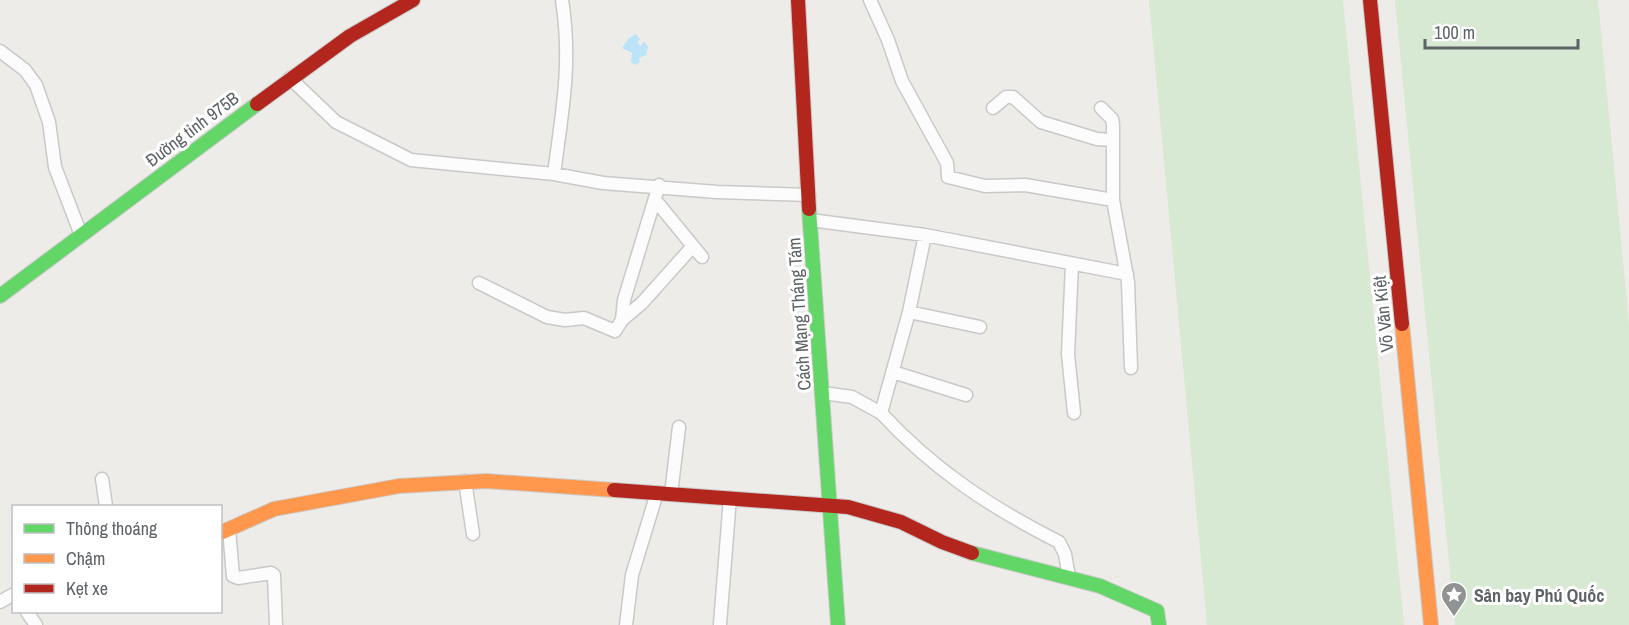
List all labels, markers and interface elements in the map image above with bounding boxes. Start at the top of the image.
scale bar [1425,12,1578,50]
text: 100 m [1434,20,1475,45]
street label: Đường tỉnh 975B [140,86,244,172]
street label: Cách Mạng Tháng Tám [781,237,817,391]
street label: Võ Văn Kiệt [1367,274,1399,354]
legend [12,505,222,613]
text: Thông thoáng [66,516,158,541]
text: Chậm [66,546,105,571]
text: Kẹt xe [66,576,108,601]
place icon: Sân bay Phú Quốc [1439,580,1469,618]
place label: Sân bay Phú Quốc [1474,583,1604,608]

